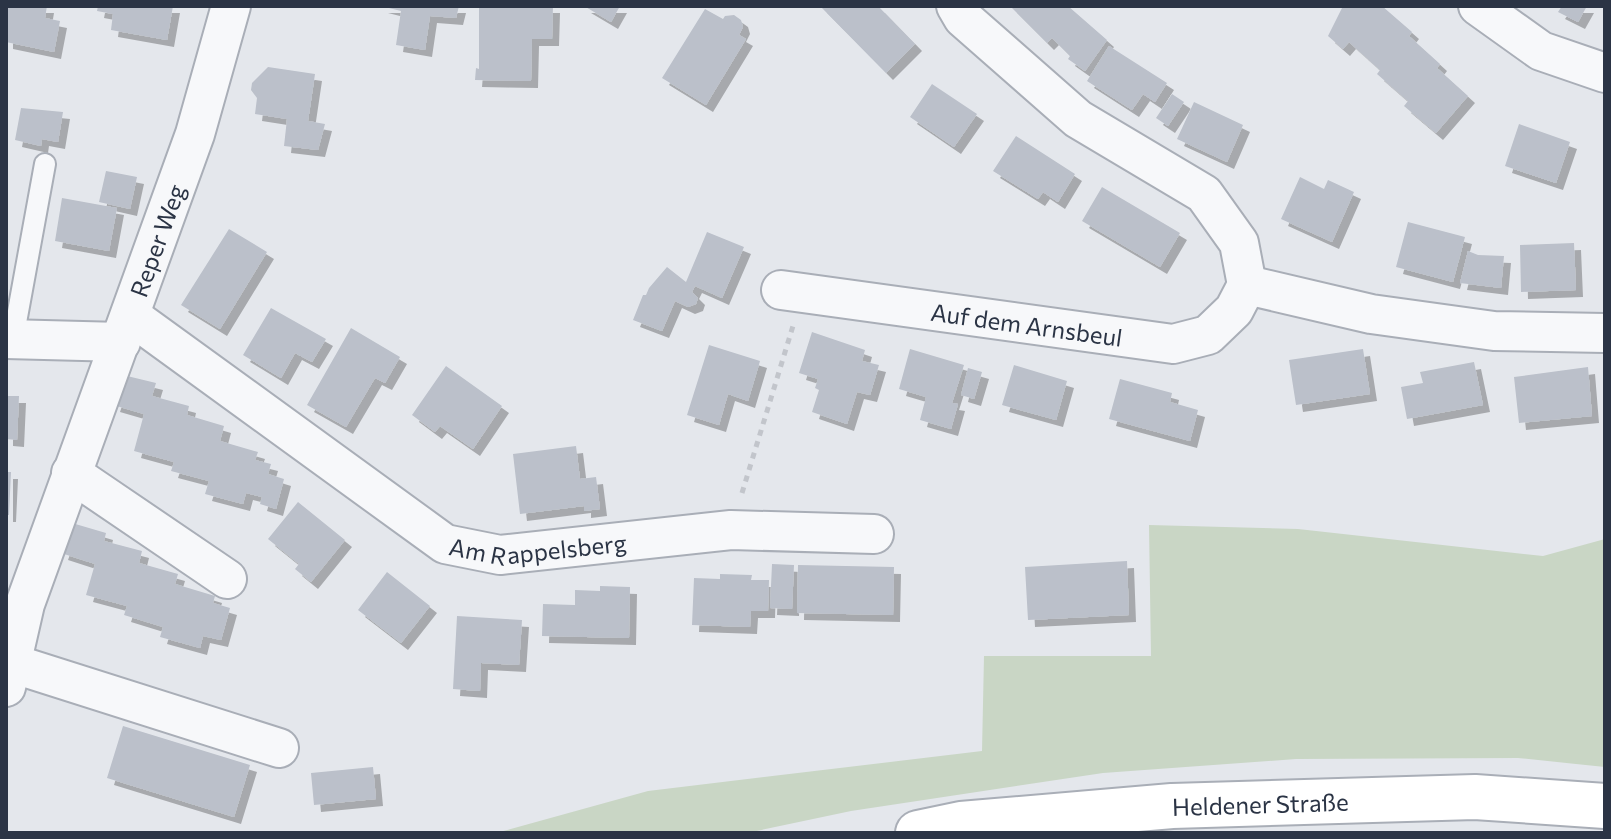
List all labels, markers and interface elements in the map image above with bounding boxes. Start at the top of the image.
street label: Reper Weg [123,180,190,300]
street label: Auf dem Arnsbeul [929,296,1124,351]
street label: Am Rappelsberg [447,527,628,571]
street label: Heldener Straße [1171,786,1349,820]

